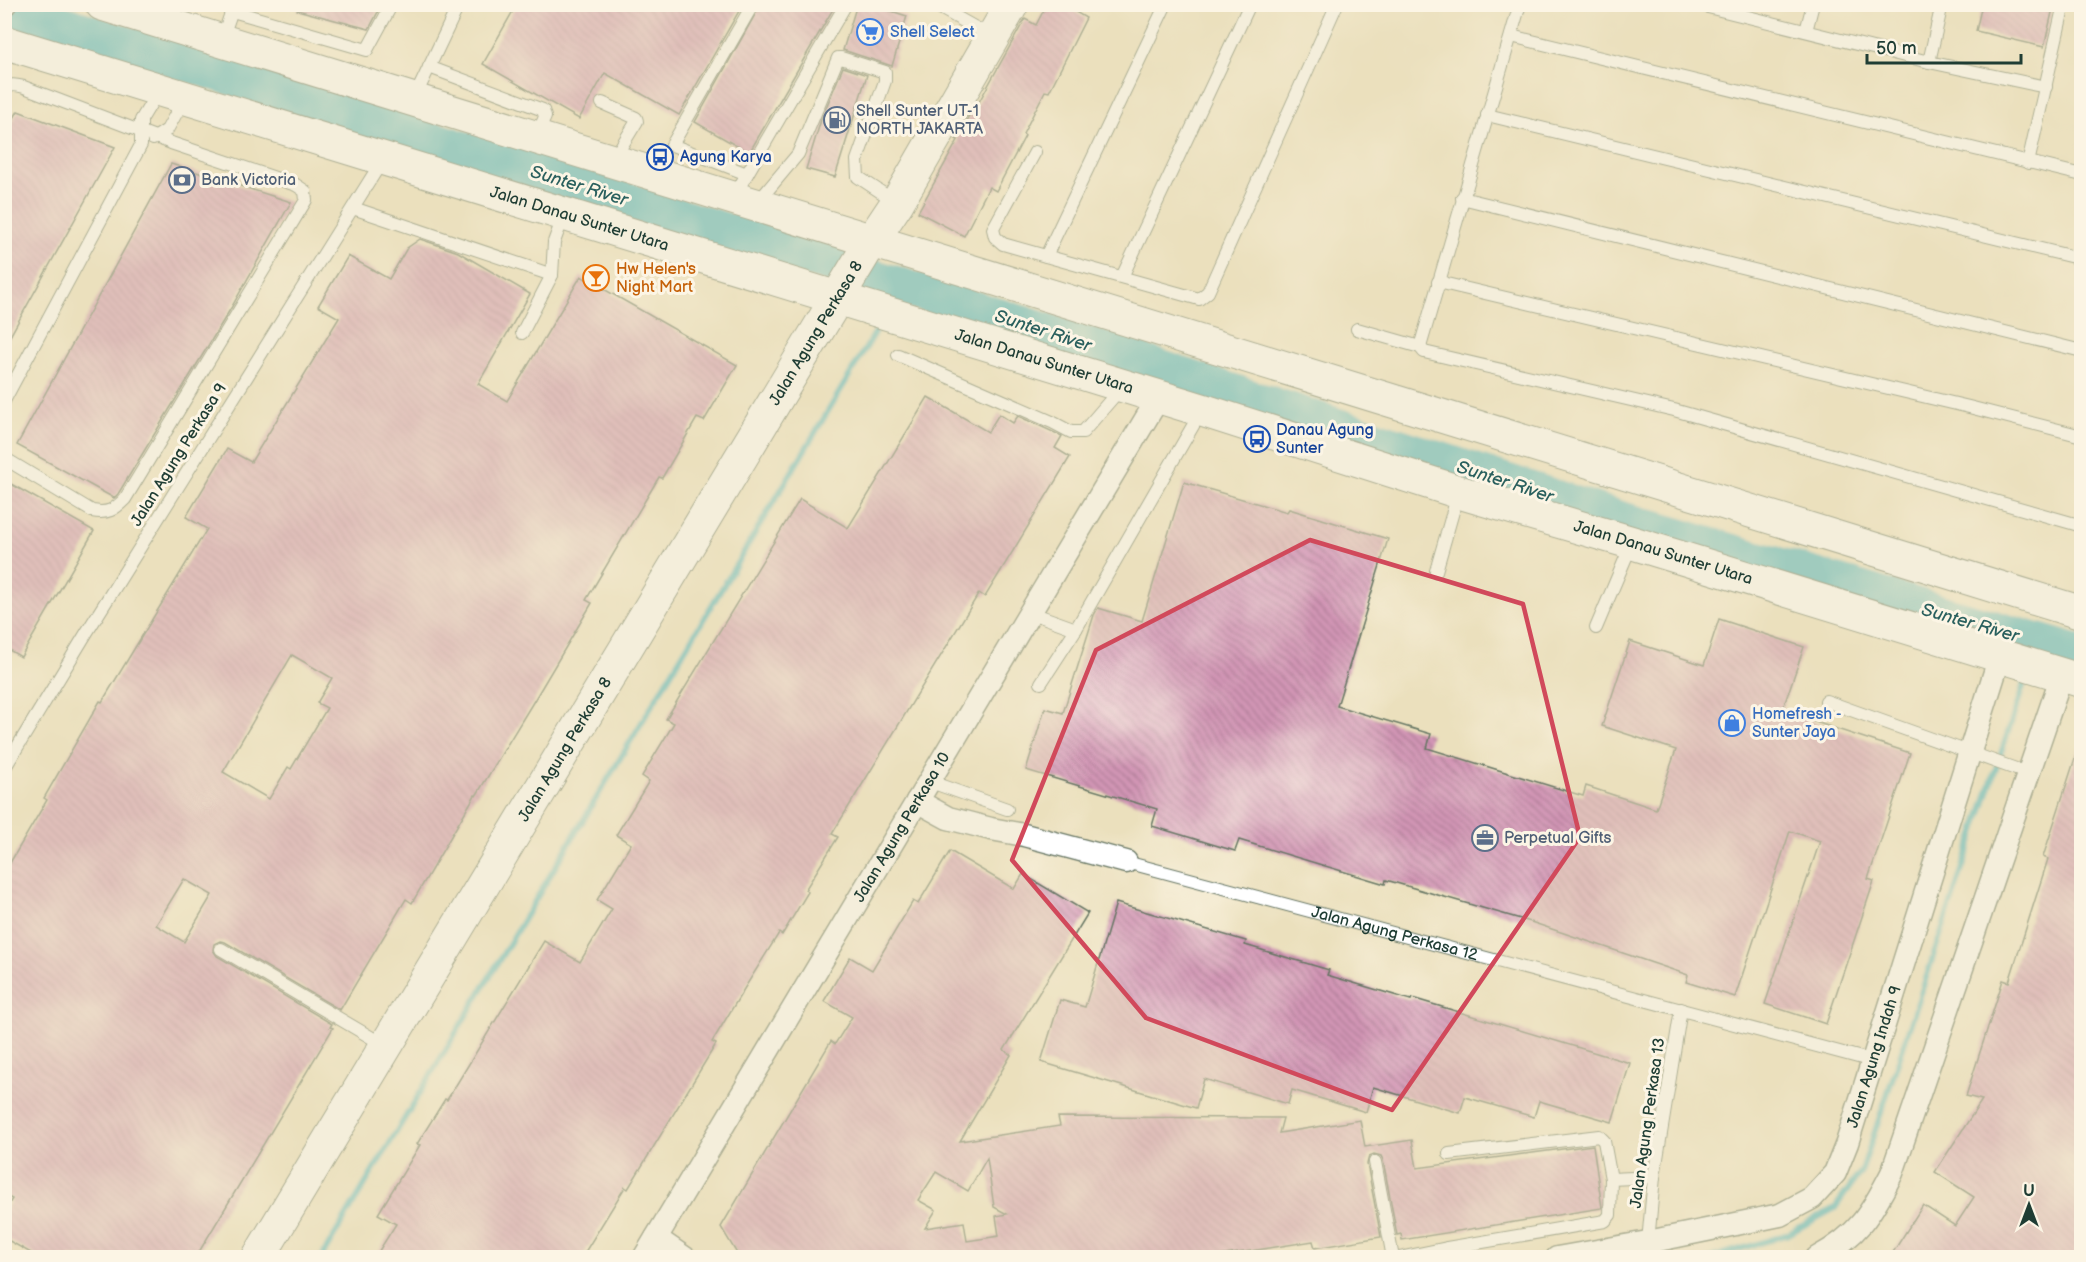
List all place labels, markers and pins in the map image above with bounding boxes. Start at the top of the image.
supermarket icon: Shell Select [855,17,885,47]
place label: Shell Select [890,23,975,42]
place label: Shell Sunter UT-1 NORTH JAKARTA [856,102,983,139]
fuel station icon: Shell Sunter UT-1 NORTH JAKARTA [822,105,852,135]
bus stop icon: Agung Karya [645,142,675,172]
place label: Agung Karya [680,148,772,167]
bank icon: Bank Victoria [167,165,197,195]
place label: Bank Victoria [201,171,296,190]
place label: Hw Helen's Night Mart [616,260,696,297]
bar icon: Hw Helen's Night Mart [581,263,611,293]
place label: Danau Agung Sunter [1276,421,1374,458]
bus stop icon: Danau Agung Sunter [1242,424,1272,454]
place label: Homefresh - Sunter Jaya [1752,705,1842,742]
shop icon: Homefresh - Sunter Jaya [1717,708,1747,738]
office icon: Perpetual Gifts [1470,823,1500,853]
place label: Perpetual Gifts [1504,829,1612,848]

